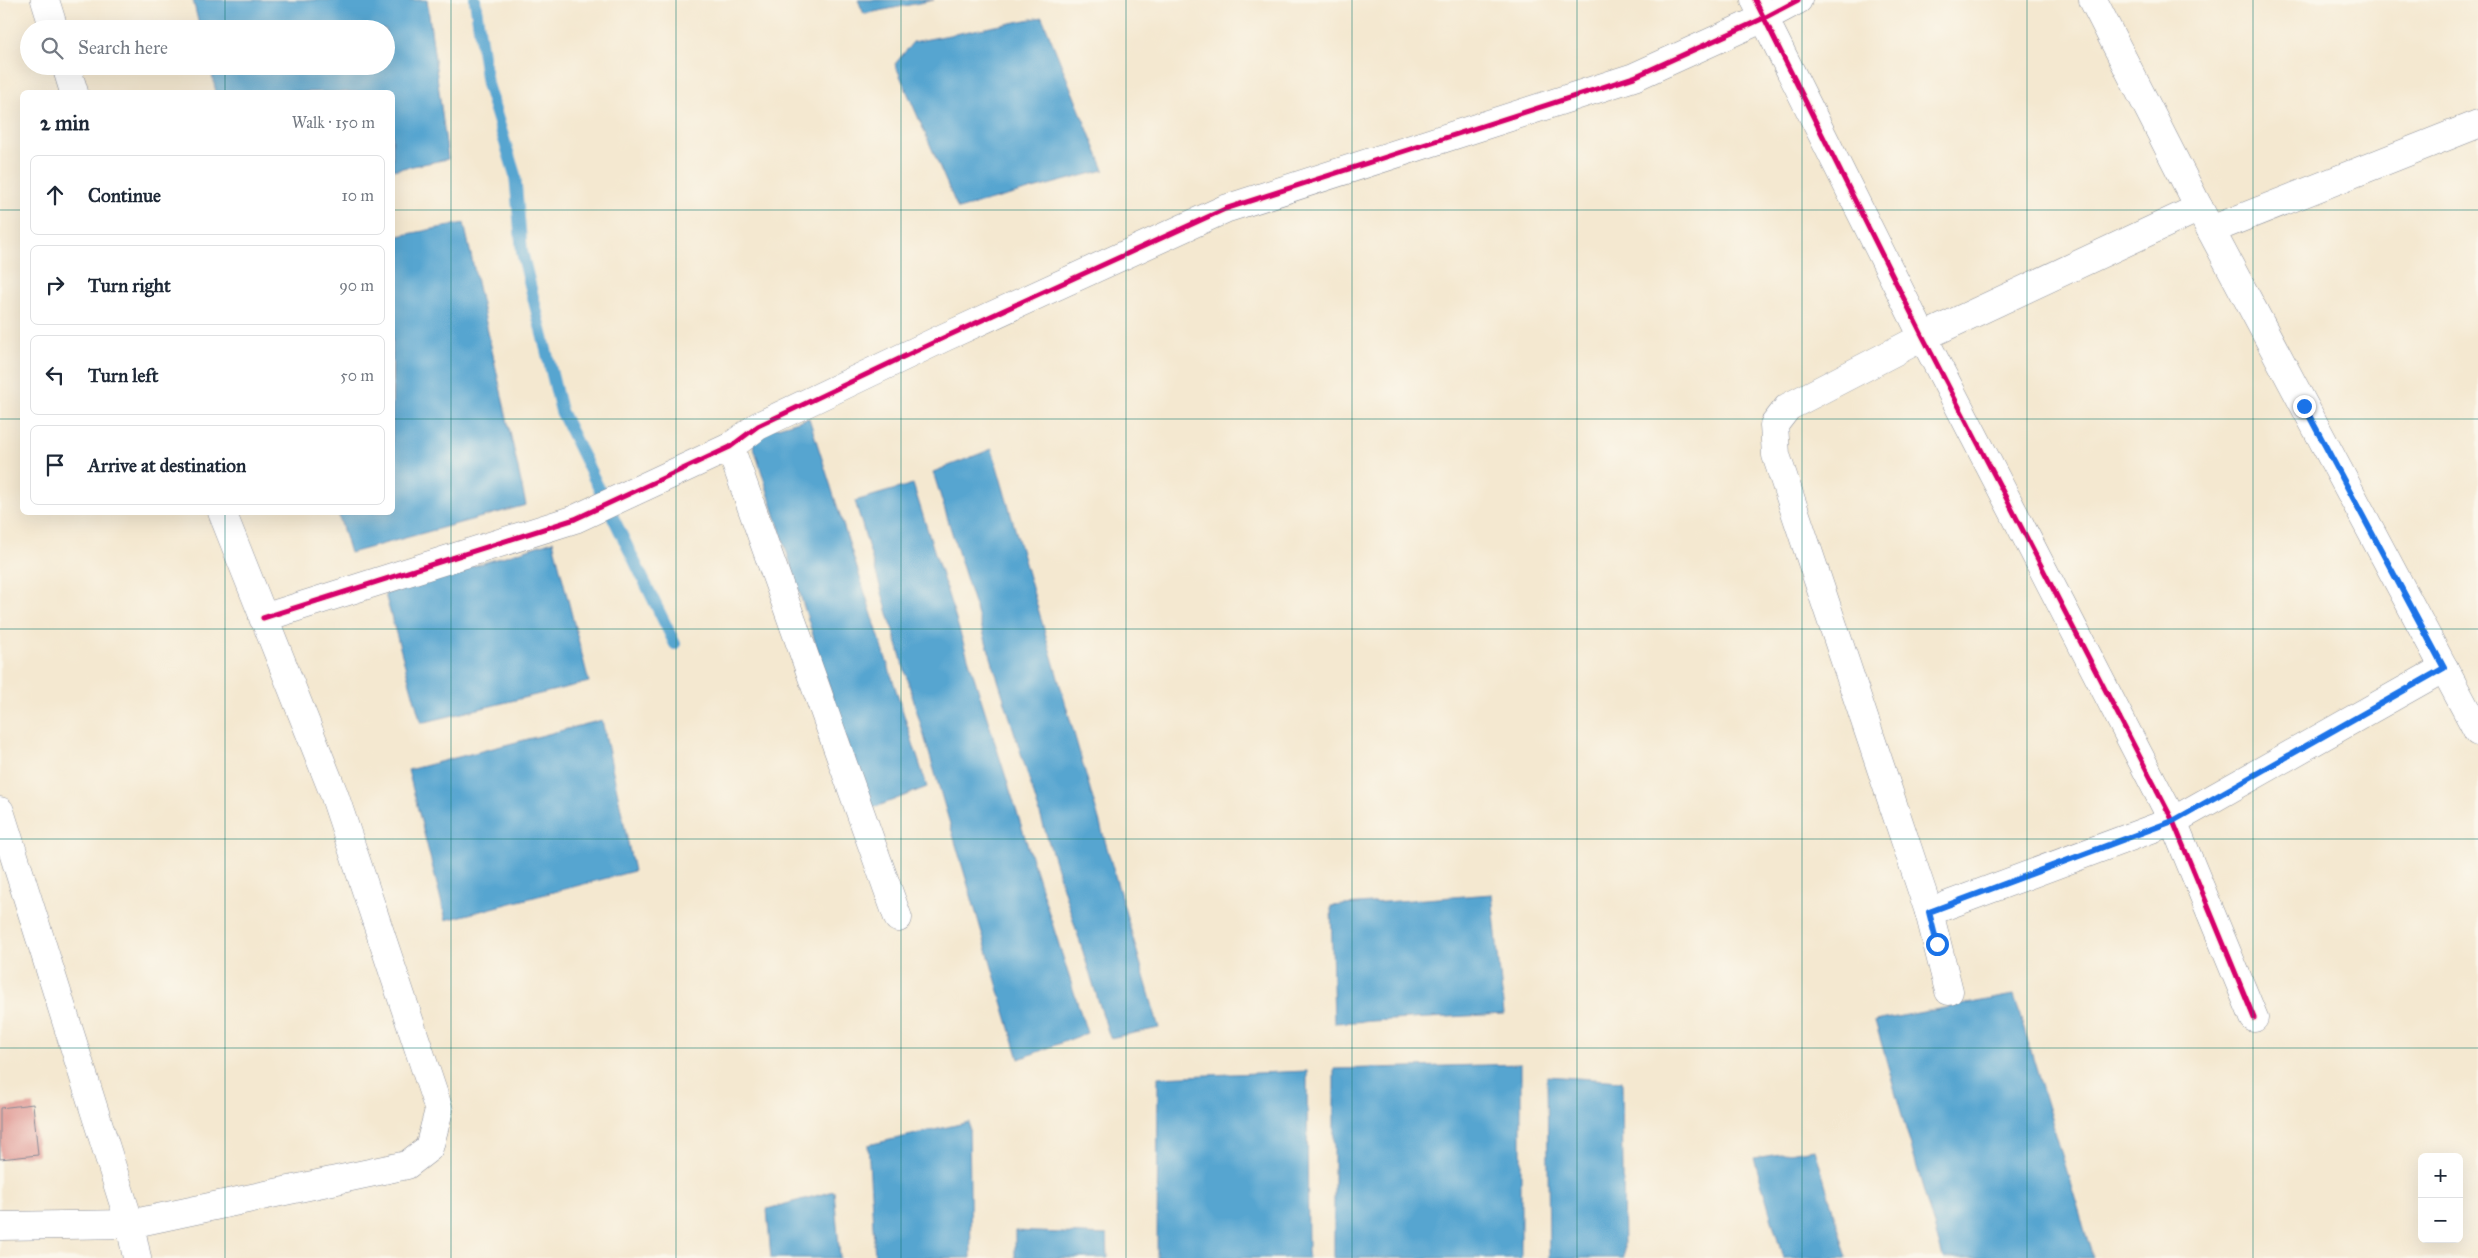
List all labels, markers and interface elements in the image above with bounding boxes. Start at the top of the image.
search box [20,20,395,75]
icon: search [38,34,66,62]
text: Search here [78,36,168,59]
text: 2 min [40,110,90,136]
text: Walk · 150 m [292,113,375,132]
icon: ahead [41,181,69,209]
text: Continue [88,184,161,207]
text: 10 m [342,186,374,205]
icon: right [41,271,69,299]
text: Turn right [88,274,171,297]
text: 90 m [339,276,374,295]
icon: left [41,361,69,389]
text: Turn left [88,364,158,387]
text: 50 m [340,366,374,385]
route end [2293,395,2316,418]
icon: arrive [41,451,69,479]
text: Arrive at destination [88,454,246,477]
route start [1926,933,1949,956]
map controls [2418,1153,2463,1243]
button: + [2418,1153,2463,1198]
button: − [2418,1198,2463,1243]

